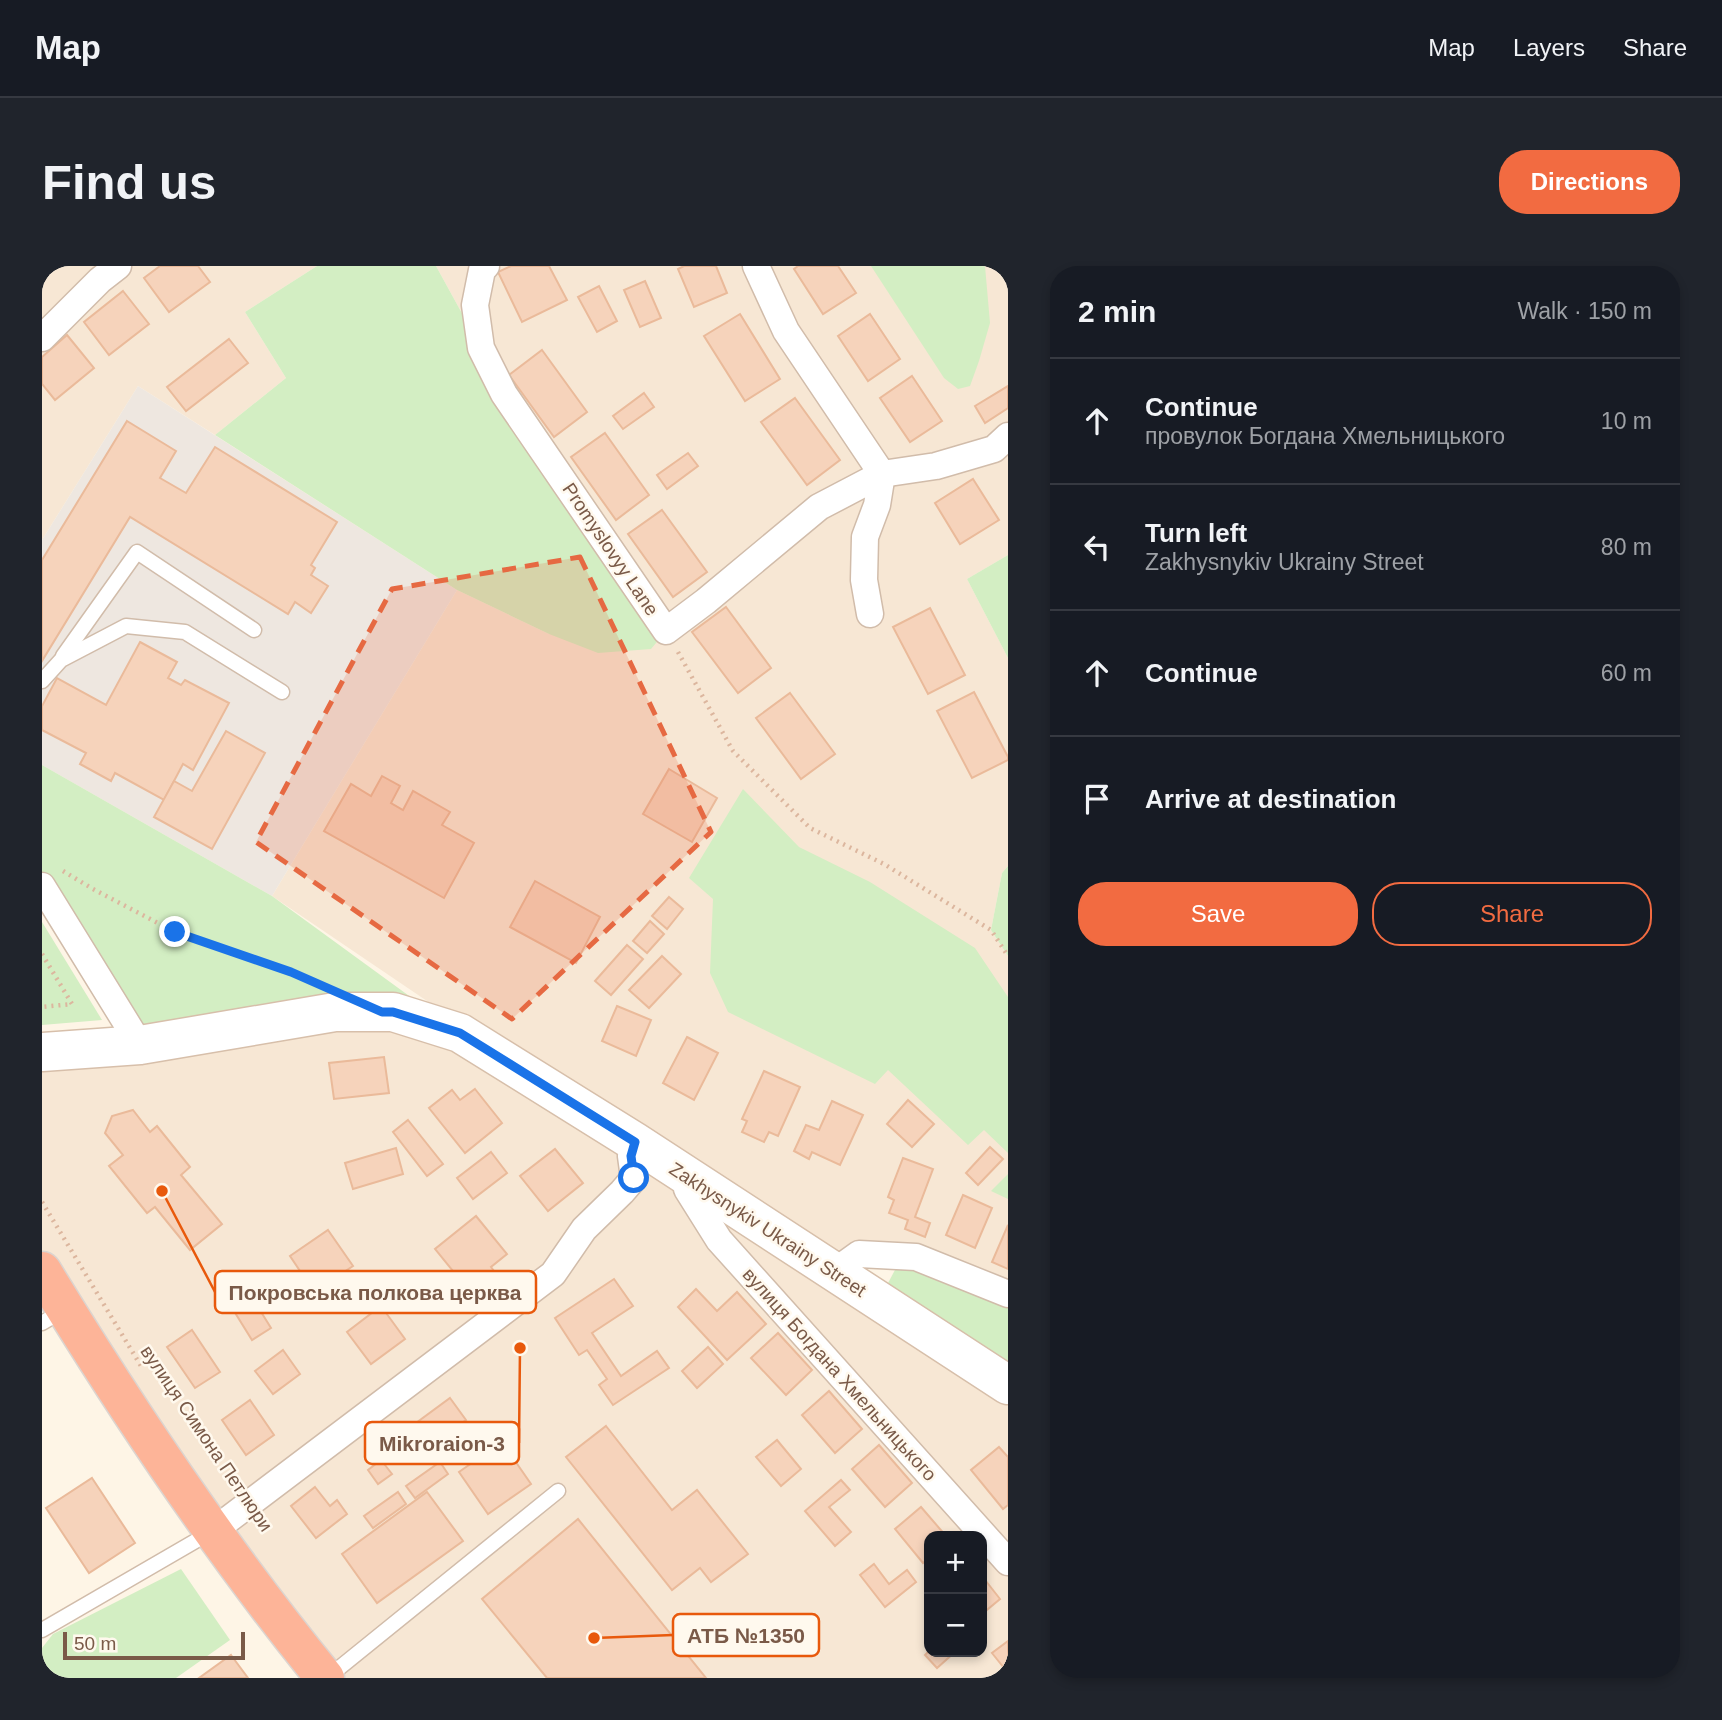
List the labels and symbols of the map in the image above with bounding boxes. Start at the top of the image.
street label: Promyslovyy Lane [558,479,663,619]
route end [159,916,190,947]
street label: Zakhysnykiv Ukrainy Street [665,1158,871,1301]
route start [618,1162,649,1193]
street label: вулиця Богдана Хмельницького [739,1264,941,1485]
callout: Покровська полкова церква [215,1271,536,1313]
text: Покровська полкова церква [229,1281,522,1304]
street label: вулиця Симона Петлюри [136,1341,277,1535]
callout: Mikroraion-3 [365,1422,519,1464]
text: Mikroraion-3 [379,1432,505,1455]
callout: АТБ №1350 [673,1614,819,1656]
text: АТБ №1350 [687,1624,805,1647]
scale bar [63,1629,245,1661]

